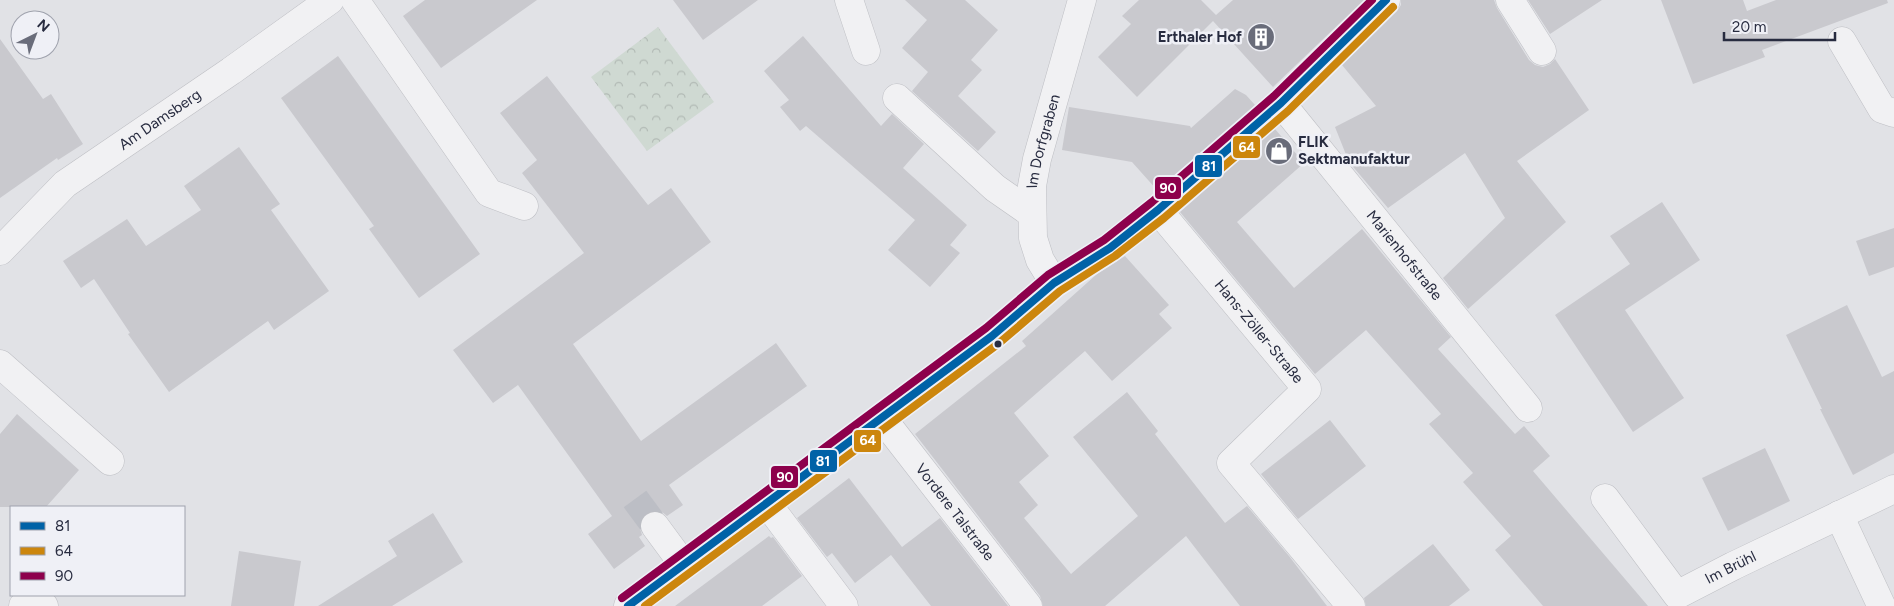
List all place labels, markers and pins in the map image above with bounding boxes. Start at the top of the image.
building icon: Erthaler Hof [1246,22,1276,52]
place label: Erthaler Hof [1158,28,1242,46]
place label: FLIK Sektmanufaktur [1298,133,1410,168]
shop icon: FLIK Sektmanufaktur [1264,136,1294,166]
unlabelled marker [993,339,1003,349]

